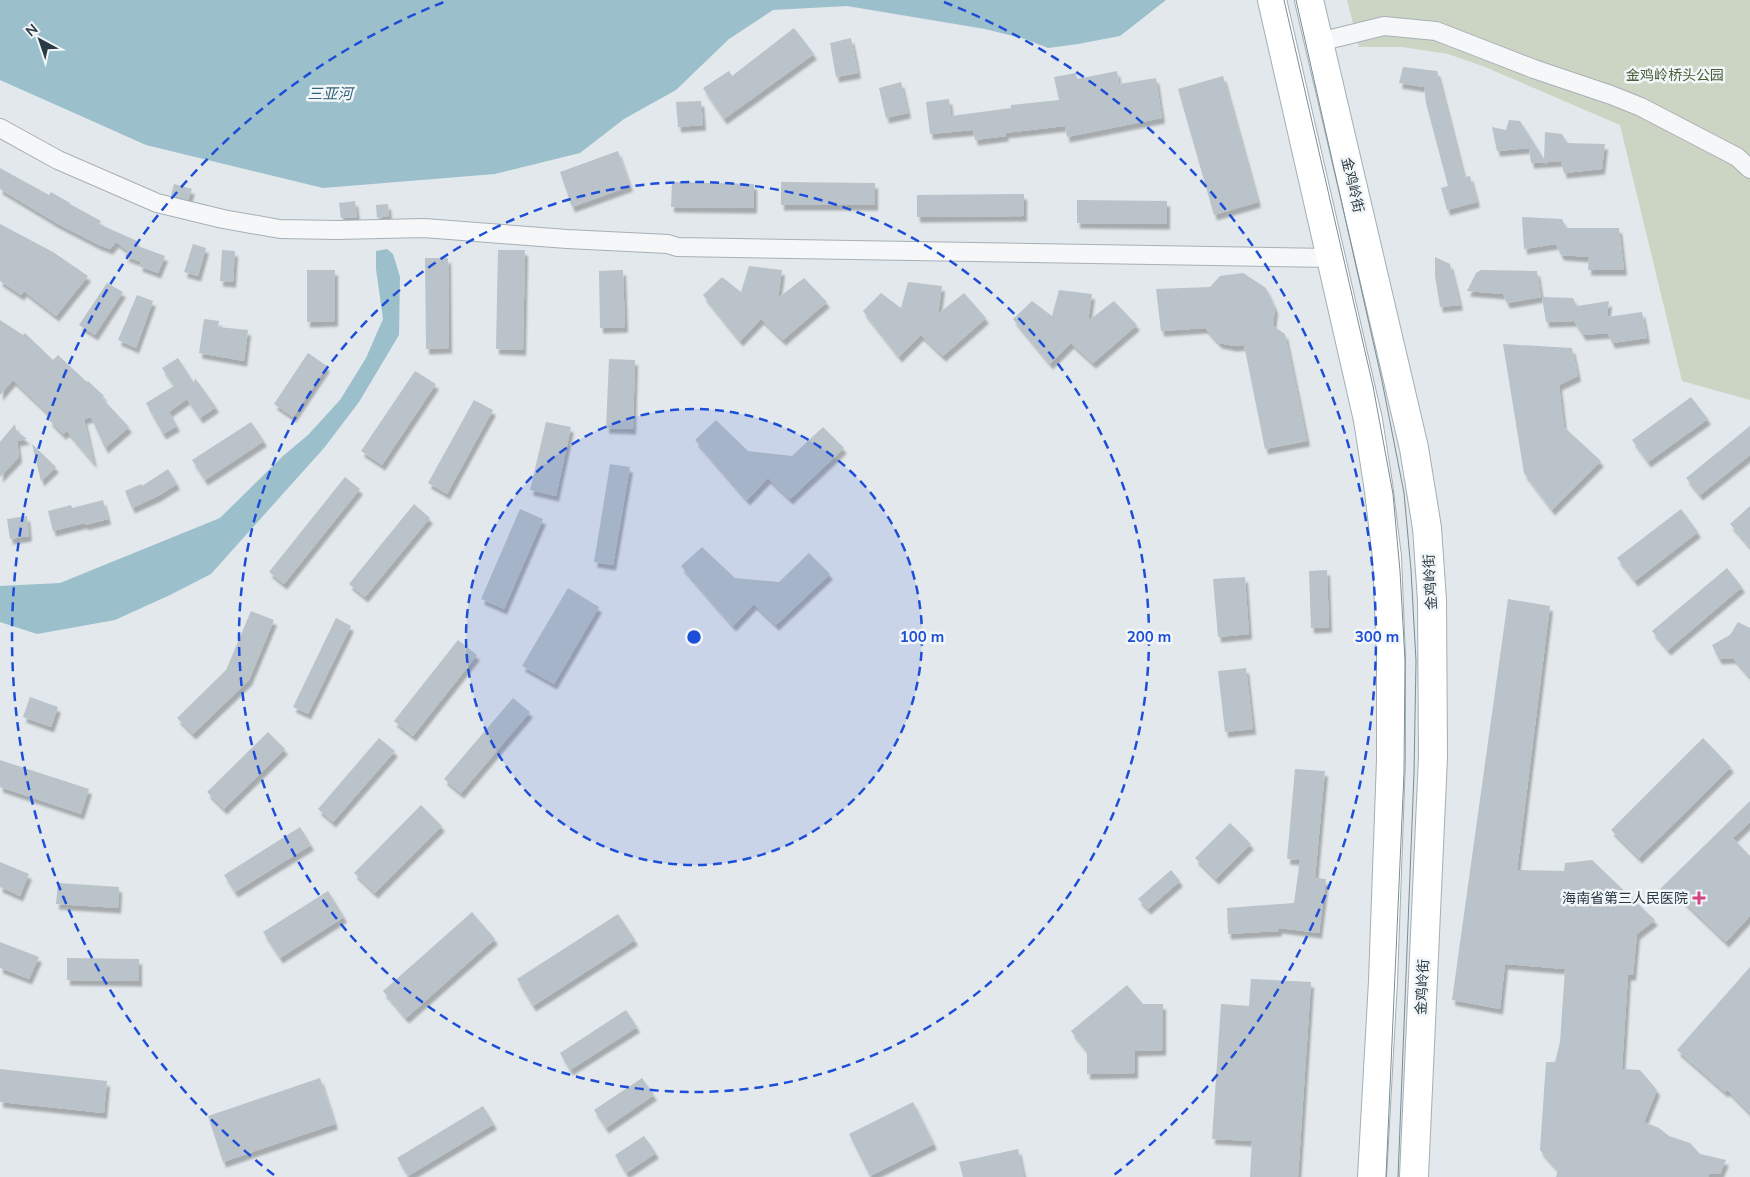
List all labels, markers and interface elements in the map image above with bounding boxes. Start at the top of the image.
north arrow [15,15,65,65]
text: N [22,20,41,40]
park label: 金鸡岭桥头公园 [1626,66,1724,84]
water label: 三亚河 [307,84,355,103]
street label: 金鸡岭街 [1338,156,1368,214]
street label: 金鸡岭街 [1420,554,1440,610]
text: 100 m [900,627,944,646]
text: 200 m [1127,627,1171,646]
text: 300 m [1355,627,1399,646]
centre of rings [685,628,703,646]
place label: 海南省第三人民医院 [1562,889,1688,907]
marker: 海南省第三人民医院 [1692,891,1706,905]
street label: 金鸡岭街 [1412,959,1432,1015]

